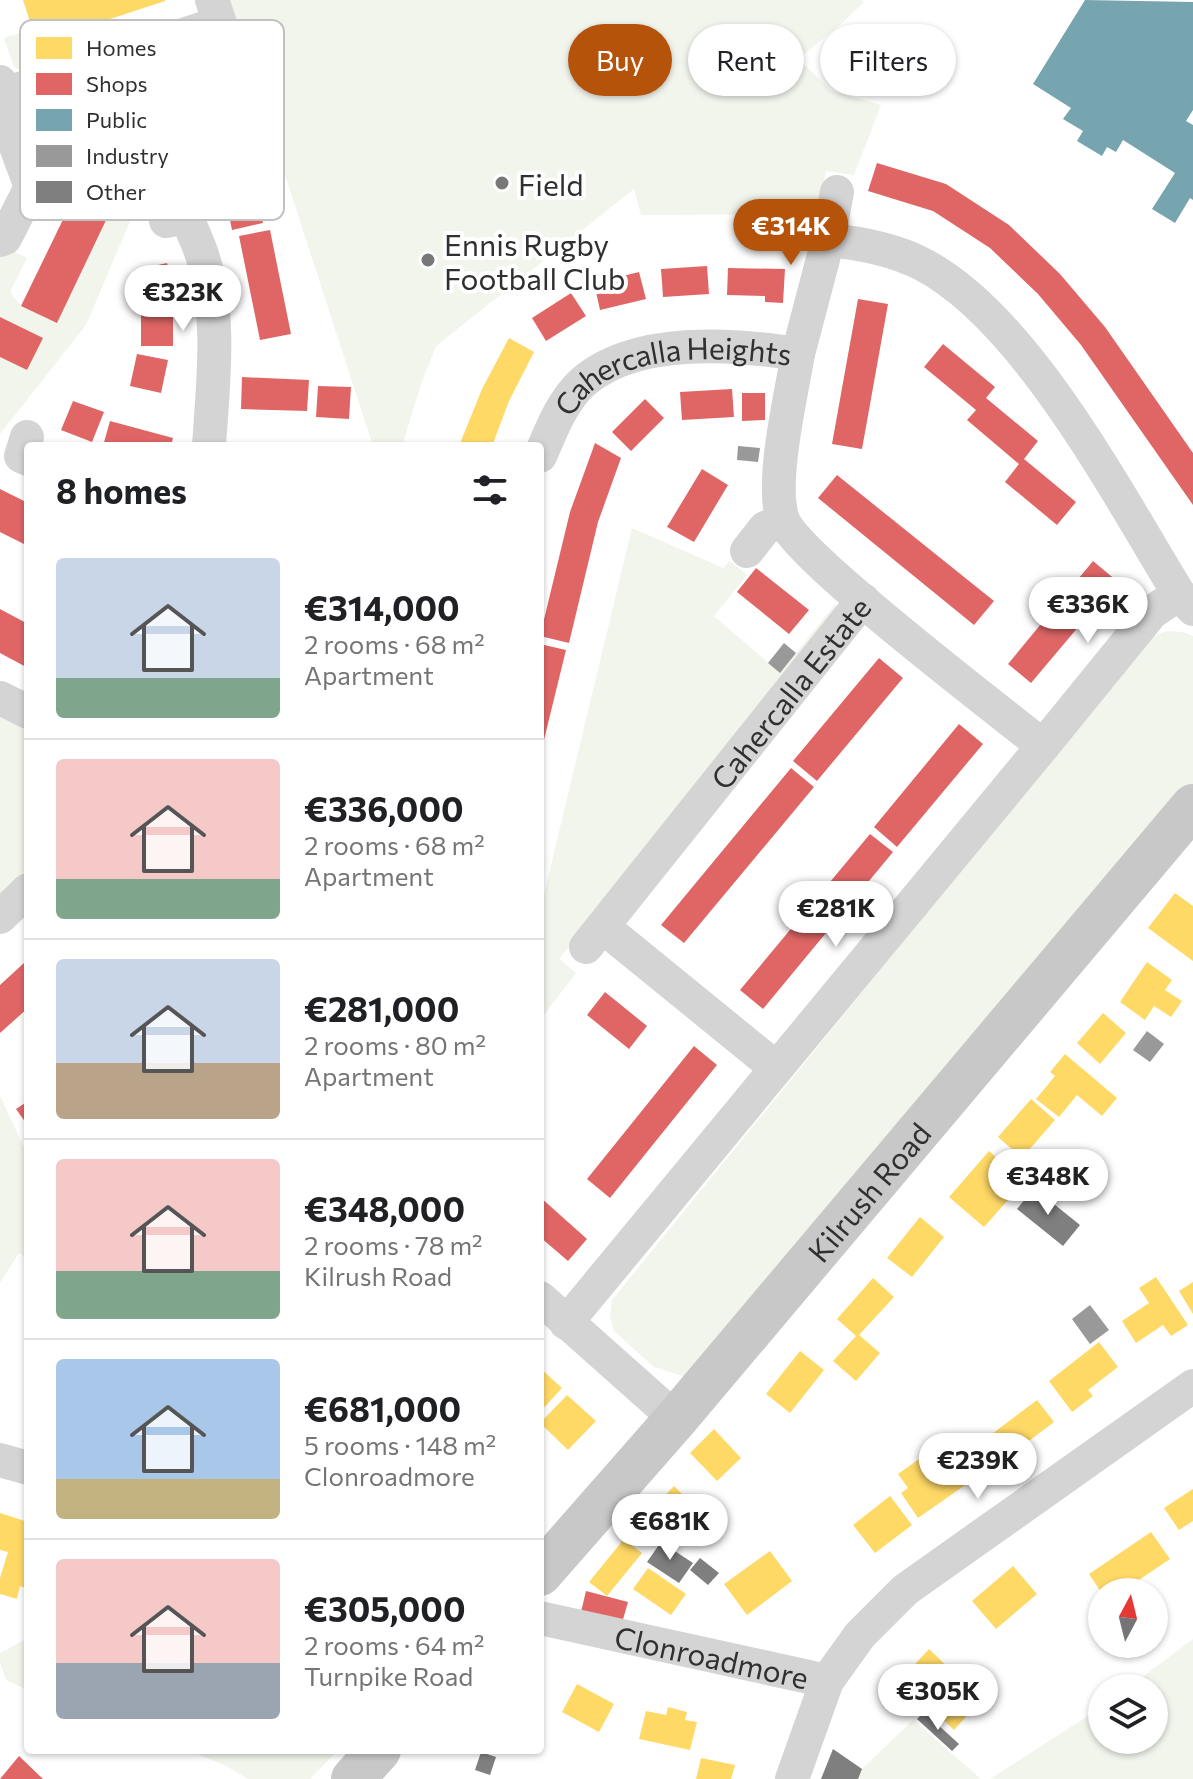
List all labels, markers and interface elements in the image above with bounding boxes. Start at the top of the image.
legend [20,20,284,220]
chip: Buy [568,24,672,96]
chip: Rent [688,24,804,96]
chip: Filters [820,24,956,96]
text: Homes [86,34,156,61]
text: Shops [86,70,147,97]
text: Public [86,106,147,133]
text: Industry [86,142,169,169]
place label: Field [518,165,584,202]
marker: Field [493,174,511,192]
text: Other [86,178,146,205]
pin: €314K [735,199,847,267]
text: €314K [751,209,831,240]
place label: Ennis Rugby Football Club [444,225,626,296]
marker: Ennis Rugby Football Club [419,251,437,269]
pin: €323K [127,265,239,333]
text: €323K [142,275,224,306]
street label: Cahercalla Heights [545,328,794,421]
icon: filters [468,468,512,512]
text: 8 homes [56,469,187,511]
pin: €336K [1032,577,1144,645]
text: €314,000 [304,586,460,628]
text: €336K [1047,587,1129,618]
street label: Cahercalla Estate [702,589,877,796]
icon: home [120,590,216,686]
text: 2 rooms · 68 m² [304,628,485,659]
text: Apartment [304,659,434,690]
text: €336,000 [304,787,464,829]
icon: home [120,791,216,887]
text: 2 rooms · 68 m² [304,829,485,860]
text: Apartment [304,860,434,891]
pin: €281K [780,881,892,949]
text: €281K [797,891,875,922]
text: €281,000 [304,987,459,1029]
icon: home [120,991,216,1087]
text: 2 rooms · 80 m² [304,1029,486,1060]
text: Apartment [304,1060,434,1091]
street label: Kilrush Road [799,1114,937,1269]
pin: €348K [992,1149,1104,1217]
text: €348K [1006,1159,1090,1190]
text: €348,000 [304,1187,465,1229]
icon: home [120,1191,216,1287]
text: 2 rooms · 78 m² [304,1229,483,1260]
text: Kilrush Road [304,1260,452,1291]
text: €681,000 [304,1387,461,1429]
icon: home [120,1391,216,1487]
text: 5 rooms · 148 m² [304,1429,496,1460]
pin: €239K [922,1433,1034,1501]
text: €239K [937,1443,1019,1474]
text: Clonroadmore [304,1460,475,1491]
pin: €681K [614,1494,726,1562]
text: €681K [630,1504,710,1535]
north arrow [1088,1578,1168,1658]
map controls [1088,1578,1168,1754]
text: €305,000 [304,1587,466,1629]
icon: home [120,1591,216,1687]
street label: Clonroadmore [612,1617,812,1695]
text: 2 rooms · 64 m² [304,1629,485,1660]
text: Turnpike Road [304,1660,473,1691]
pin: €305K [882,1664,994,1732]
text: €305K [896,1674,980,1705]
button: layers [1088,1674,1168,1754]

